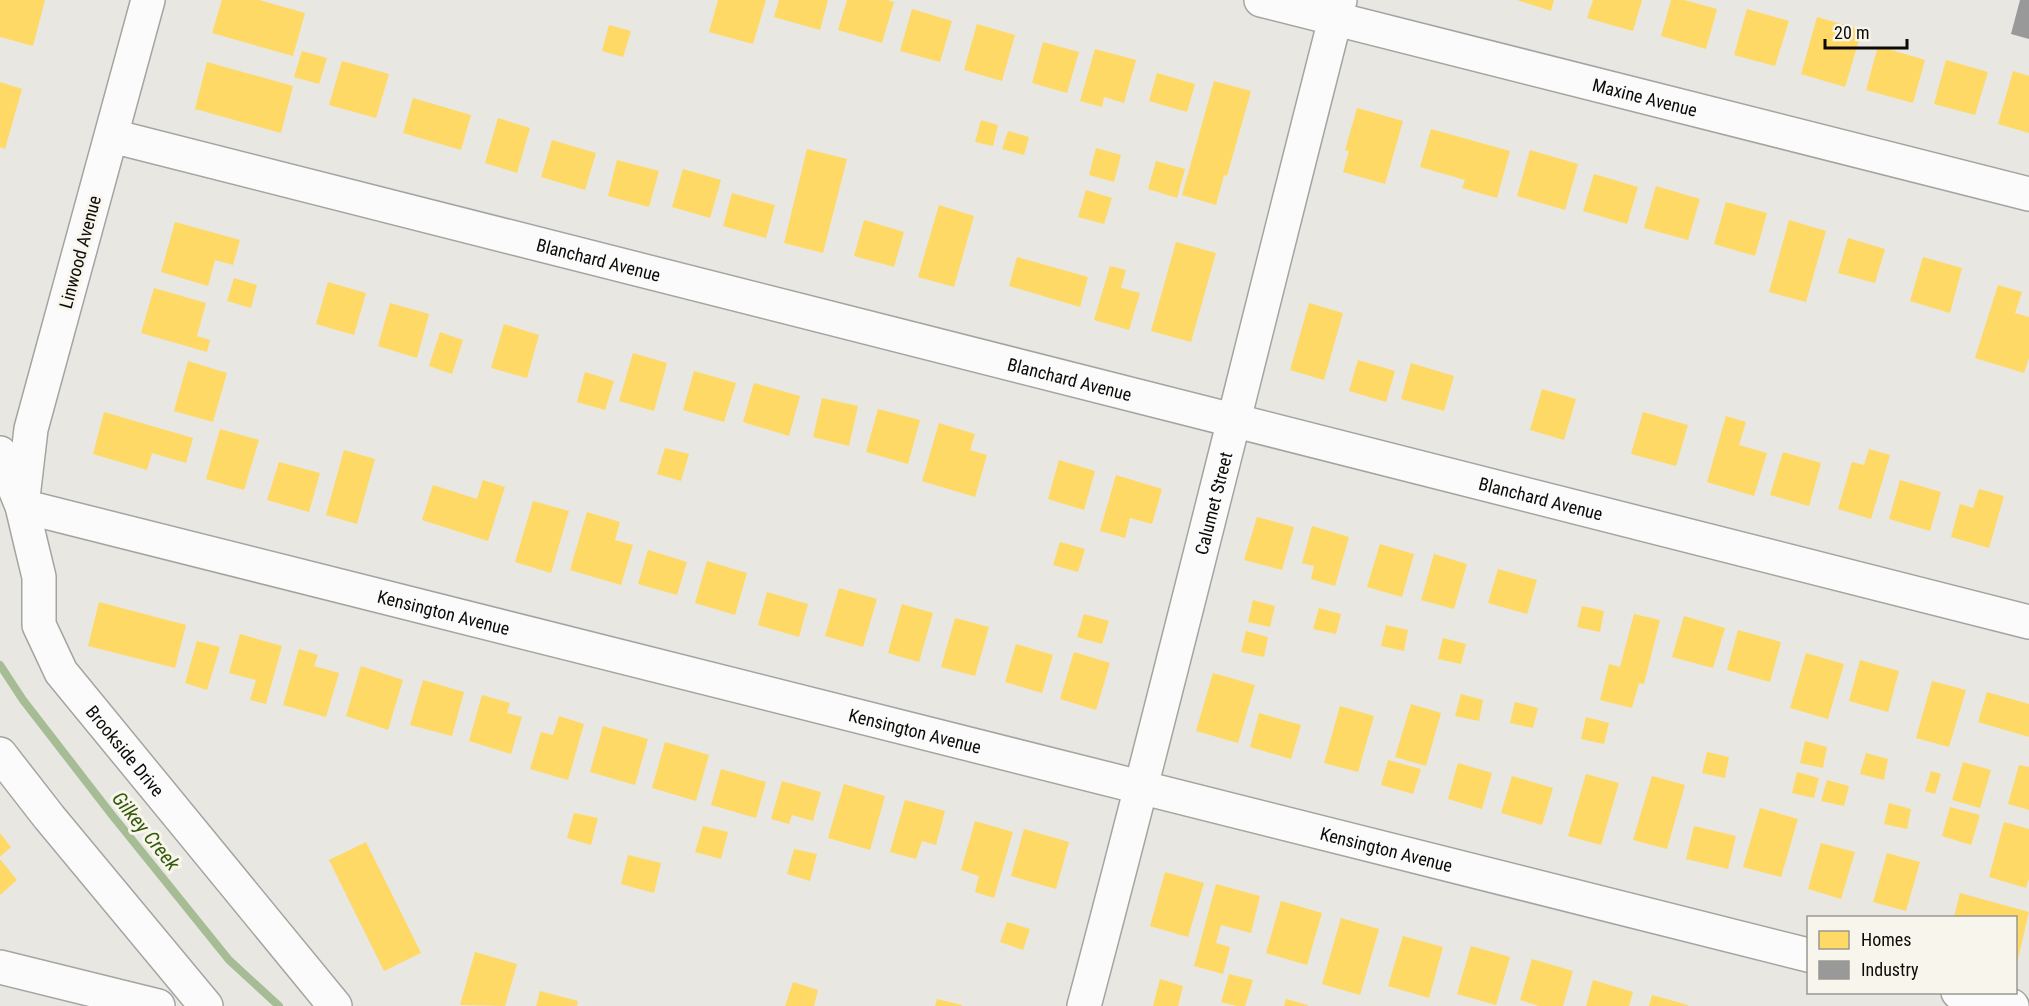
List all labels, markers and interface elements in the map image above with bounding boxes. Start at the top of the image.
scale bar [1825,12,1908,50]
text: 20 m [1834,22,1869,43]
street label: Maxine Avenue [1590,74,1700,120]
street label: Linwood Avenue [55,193,105,311]
street label: Blanchard Avenue [534,234,663,285]
street label: Blanchard Avenue [1005,353,1134,405]
street label: Calumet Street [1190,450,1236,557]
street label: Blanchard Avenue [1477,472,1605,524]
street label: Kensington Avenue [375,585,512,639]
street label: Brookside Drive [82,701,169,800]
street label: Kensington Avenue [847,704,983,757]
water label: Gilkey Creek [107,787,186,876]
street label: Kensington Avenue [1318,822,1455,876]
legend [1807,916,2017,994]
text: Homes [1861,929,1911,950]
text: Industry [1861,959,1919,980]

